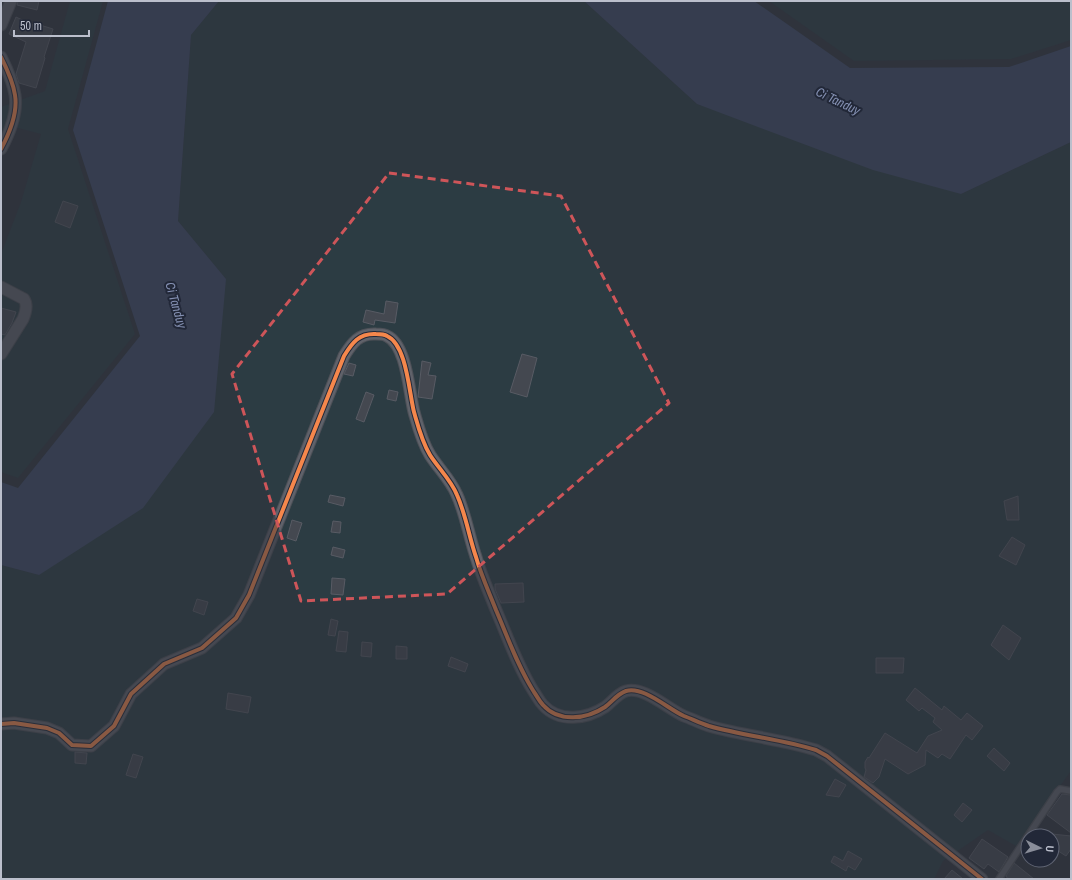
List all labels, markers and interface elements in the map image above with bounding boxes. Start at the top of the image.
scale bar [14,12,89,38]
text: 50 m [20,18,42,34]
water label: Ci Tanduy [813,83,864,119]
water label: Ci Tanduy [161,280,191,331]
north arrow [1020,828,1060,868]
text: U [1043,845,1057,853]

